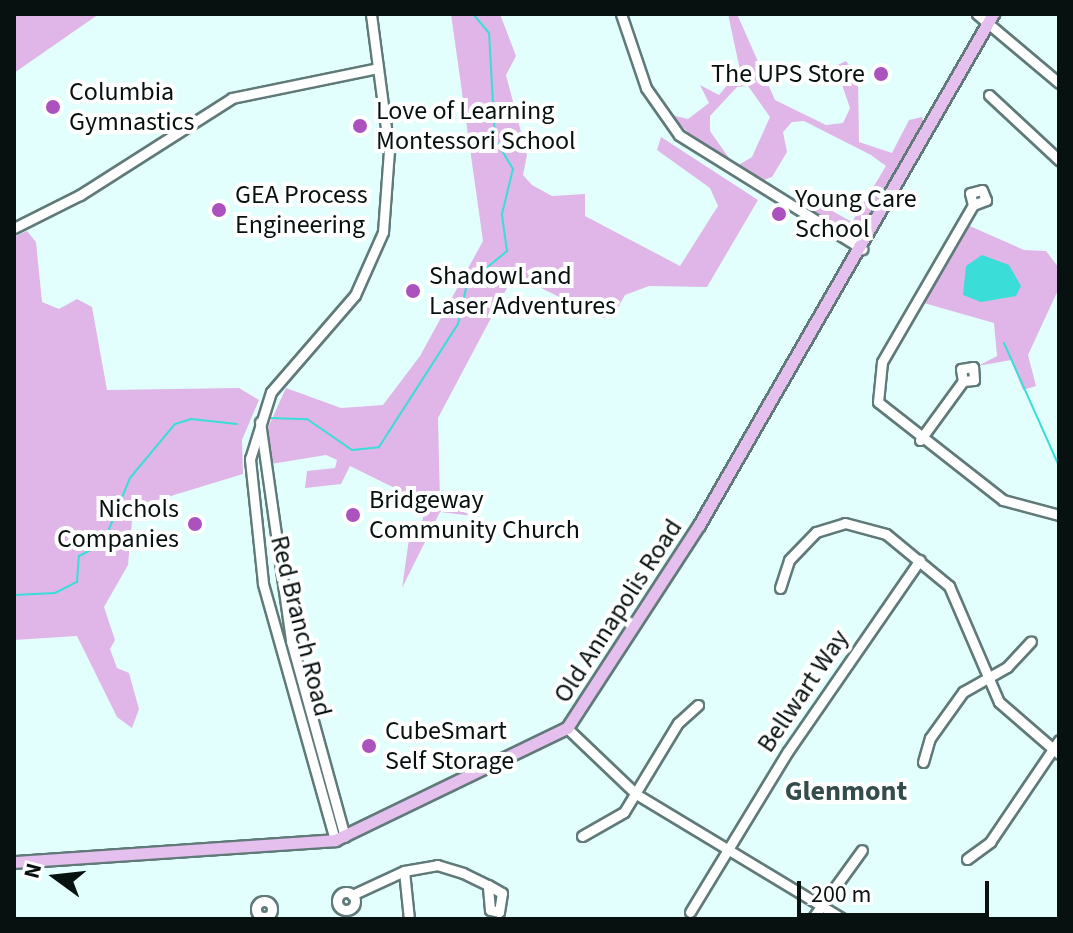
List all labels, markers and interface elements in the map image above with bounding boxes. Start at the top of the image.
place label: The UPS Store [711,58,865,90]
marker: The UPS Store [872,65,890,83]
place label: Columbia Gymnastics [69,76,194,138]
place label: Love of Learning Montessori School [376,95,576,156]
marker: Columbia Gymnastics [44,98,62,116]
marker: Love of Learning Montessori School [351,117,369,135]
place label: GEA Process Engineering [235,179,368,240]
place label: Young Care School [795,183,917,244]
marker: GEA Process Engineering [210,201,228,219]
marker: Young Care School [770,205,788,223]
place label: ShadowLand Laser Adventures [429,260,616,322]
marker: ShadowLand Laser Adventures [404,282,422,300]
place label: Bridgeway Community Church [369,484,580,546]
place label: Nichols Companies [57,493,179,554]
marker: Bridgeway Community Church [344,506,362,524]
street label: Old Annapolis Road [547,513,689,709]
marker: Nichols Companies [186,515,204,533]
street label: Red Branch Road [263,532,339,720]
street label: Bellwart Way [751,624,855,758]
place label: CubeSmart Self Storage [385,715,514,776]
marker: CubeSmart Self Storage [360,737,378,755]
district label: Glenmont [785,774,907,808]
north arrow [16,837,96,917]
text: N [15,860,50,882]
scale bar [801,865,993,915]
text: 200 m [811,877,871,912]

